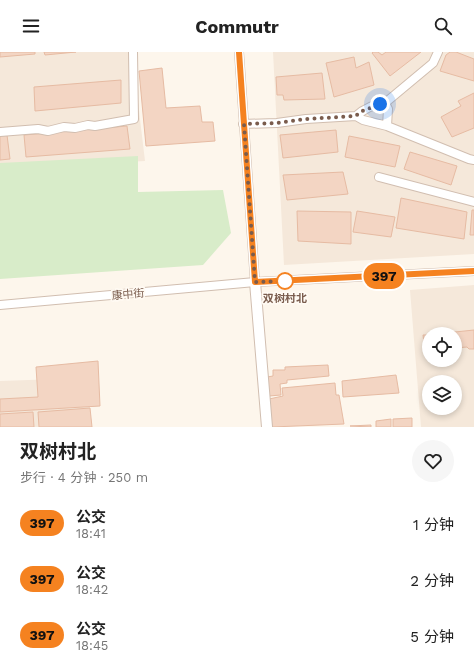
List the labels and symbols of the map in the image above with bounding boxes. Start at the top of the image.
your location [370,94,390,114]
line badge: 397 [361,263,407,289]
marker: 双树村北 [276,272,294,290]
street label: 康中街 [111,287,145,302]
place label: 双树村北 [263,292,307,305]

